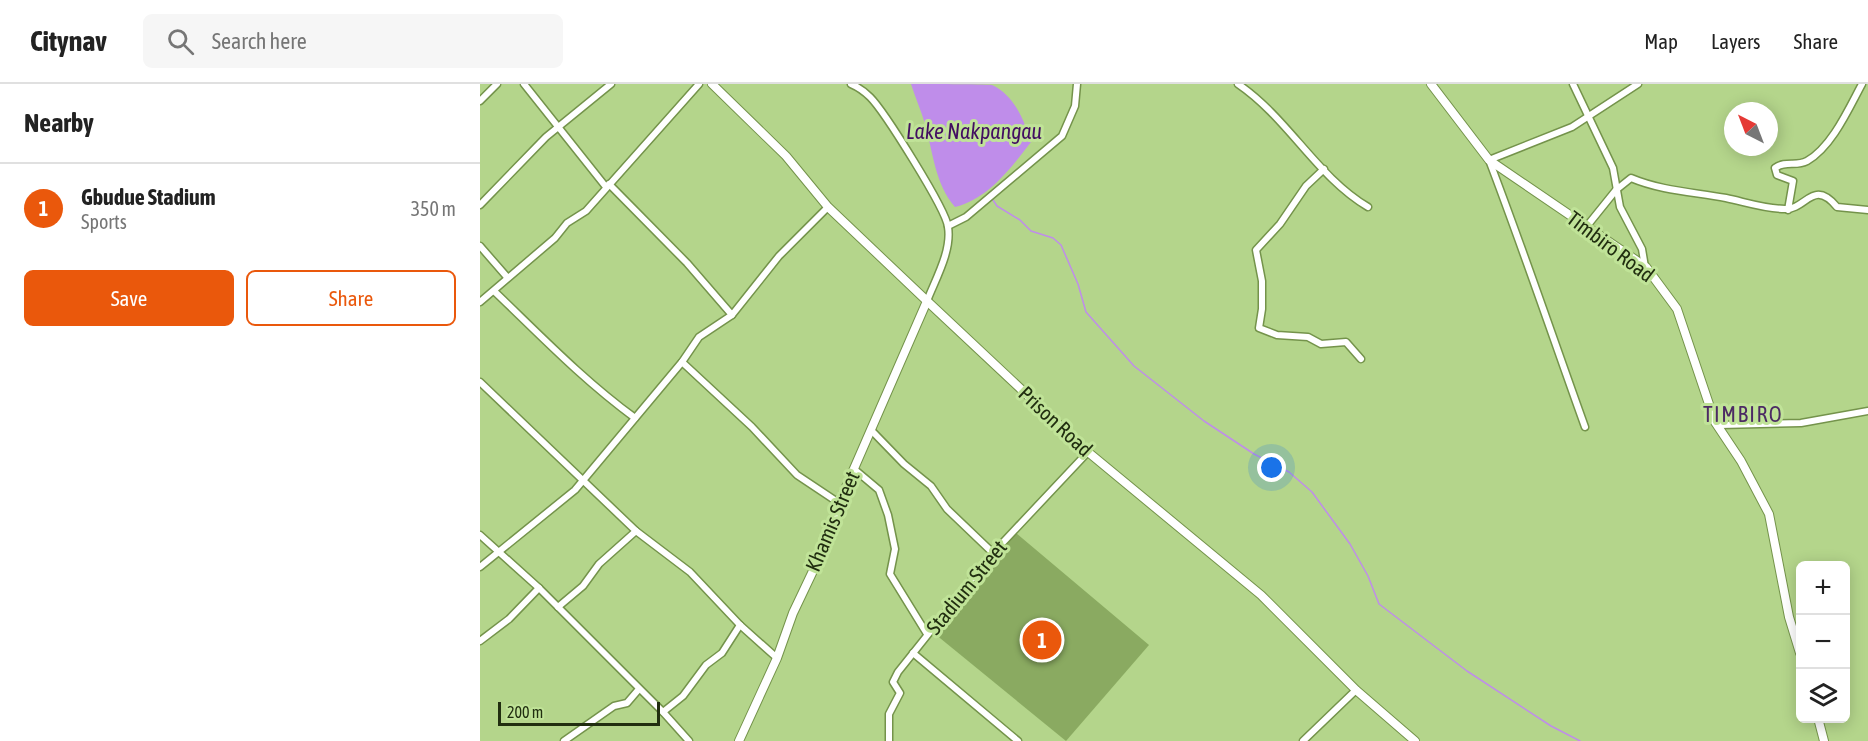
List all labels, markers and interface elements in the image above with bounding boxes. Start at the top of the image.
search box [143,14,563,68]
text: Citynav [30,25,107,57]
icon: search [164,25,197,58]
text: Search here [212,28,307,54]
text: Map [1644,29,1678,53]
text: Layers [1711,29,1761,53]
text: Share [1794,29,1838,53]
north arrow [1724,102,1778,156]
text: Nearby [24,108,94,138]
water label: Lake Nakpangau [906,118,1042,144]
text: Gbudue Stadium [81,184,216,210]
text: 1 [39,197,48,220]
text: 350 m [411,197,456,220]
street label: Timbiro Road [1563,206,1659,286]
text: Sports [81,210,127,233]
button: Save [24,270,234,326]
button: Share [246,270,456,326]
street label: Prison Road [1014,381,1098,461]
district label: TIMBIRO [1703,401,1783,427]
your location [1257,453,1286,482]
street label: Khamis Street [800,467,864,575]
street label: Stadium Street [921,535,1011,639]
map controls [1796,561,1850,723]
button: + [1796,561,1850,615]
button: − [1796,615,1850,669]
pin: 1 [1022,618,1062,662]
button: layers [1796,669,1850,723]
scale bar [498,699,660,726]
text: 200 m [507,703,543,721]

